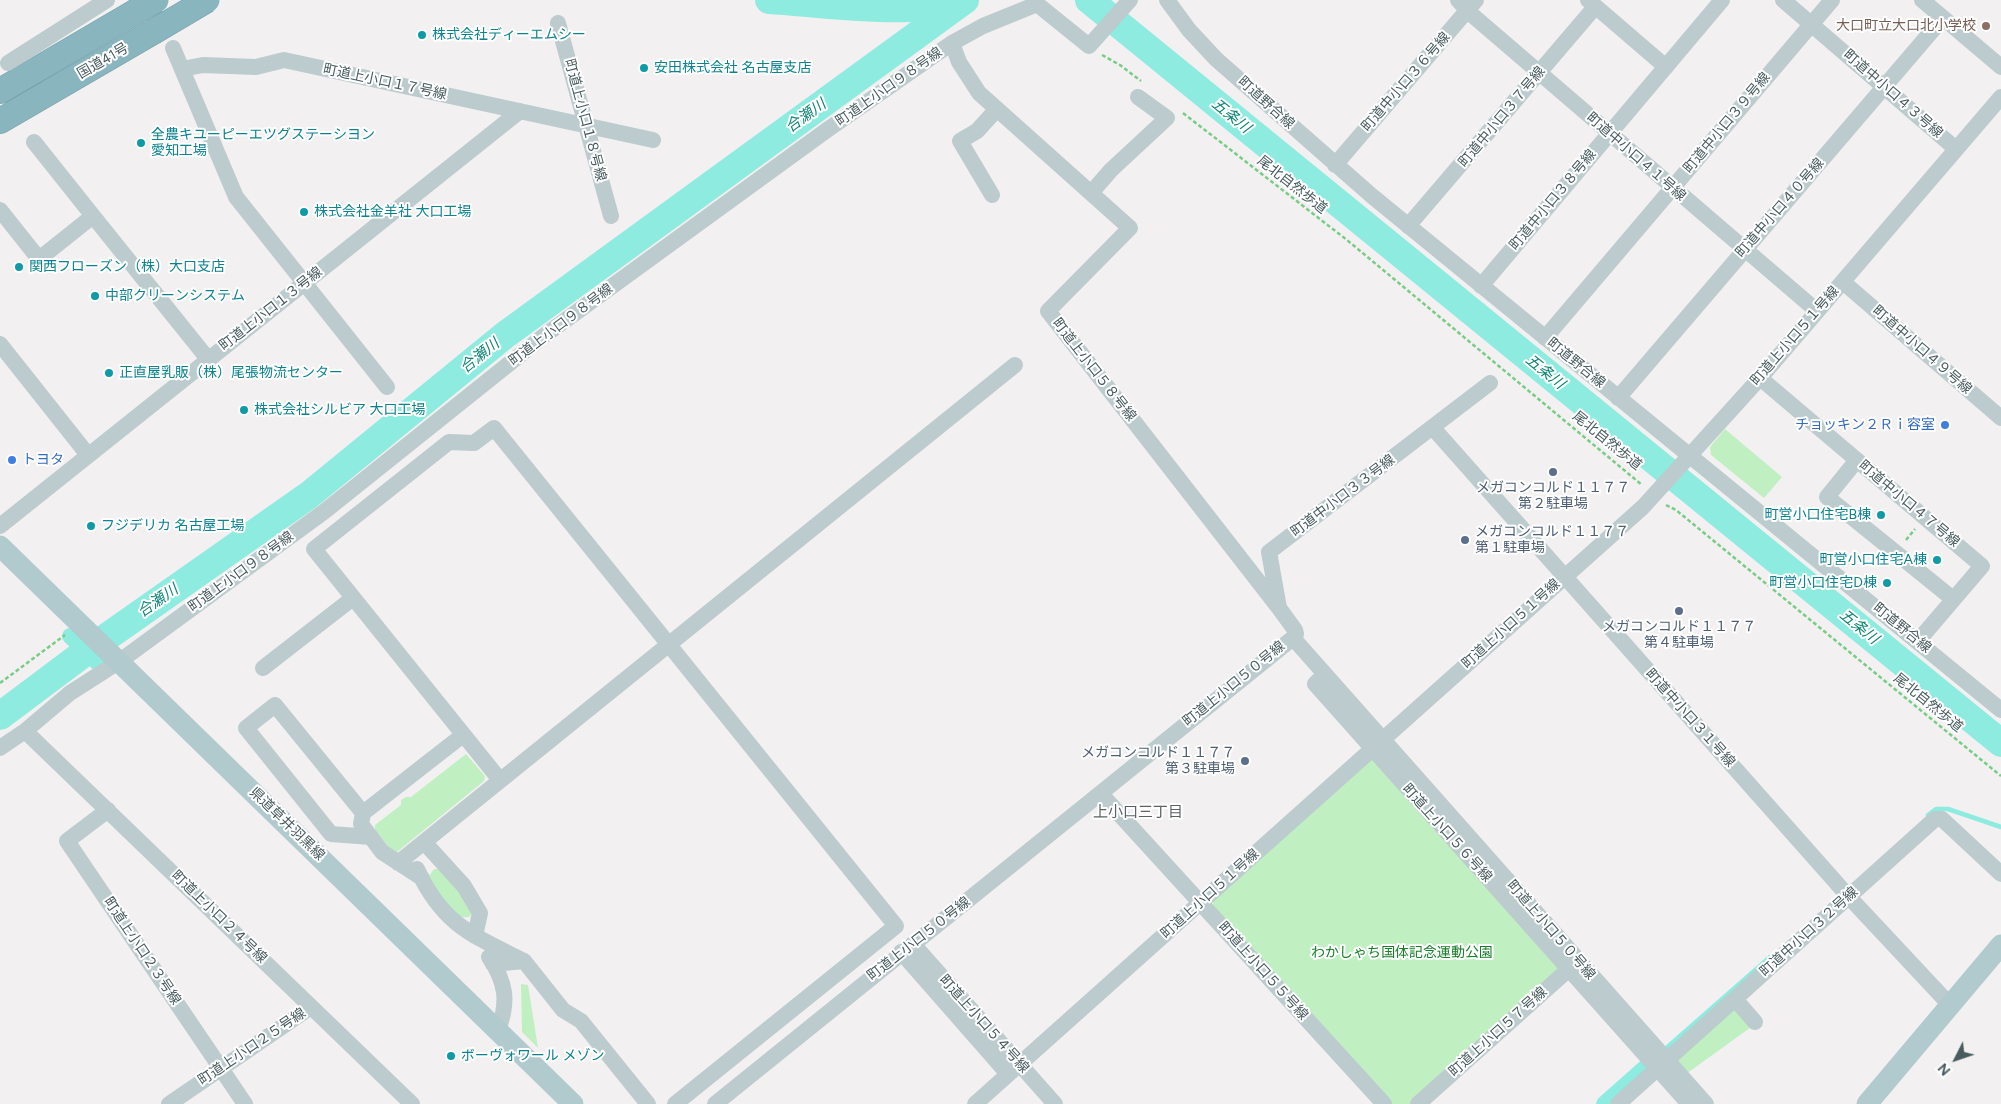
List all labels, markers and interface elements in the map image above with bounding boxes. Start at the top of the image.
place label: 大口町立大口北小学校 [1836,18,1976,34]
marker: 大口町立大口北小学校 [1980,20,1992,32]
place label: 株式会社ディーエムシー [432,27,586,43]
marker: 株式会社ディーエムシー [416,29,428,41]
street label: 町道中小口３６号線 [1358,29,1454,135]
street label: 国道41号 [74,40,132,82]
street label: 町道上小口９８号線 [833,44,945,130]
street label: 町道中小口４３号線 [1840,46,1946,142]
street label: 町道上小口１８号線 [561,57,609,183]
place label: 安田株式会社 名古屋支店 [654,60,811,76]
street label: 町道上小口１７号線 [322,61,448,103]
marker: 安田株式会社 名古屋支店 [638,62,650,74]
street label: 町道中小口３７号線 [1455,63,1549,171]
street label: 町道中小口３９号線 [1680,69,1774,177]
street label: 町道野合線 [1234,73,1298,133]
water label: 合瀬川 [783,95,829,137]
water label: 五条川 [1208,95,1254,137]
street label: 町道中小口４１号線 [1583,109,1689,205]
place label: 全農キユーピーエツグステーシヨン 愛知工場 [151,127,375,160]
marker: 全農キユーピーエツグステーシヨン 愛知工場 [135,137,147,149]
street label: 町道中小口３８号線 [1506,146,1600,254]
street label: 尾北自然歩道 [1254,153,1330,217]
street label: 町道中小口４０号線 [1732,155,1828,261]
place label: 株式会社金羊社 大口工場 [314,204,471,220]
marker: 株式会社金羊社 大口工場 [298,206,310,218]
place label: 関西フローズン（株）大口支店 [29,259,225,275]
marker: 関西フローズン（株）大口支店 [13,261,25,273]
street label: 町道上小口１３号線 [216,264,326,354]
street label: 町道上小口９８号線 [506,280,616,370]
street label: 町道上小口５１号線 [1747,283,1843,389]
place label: 中部クリーンシステム [105,288,245,304]
marker: 中部クリーンシステム [89,290,101,302]
street label: 町道中小口４９号線 [1869,302,1975,398]
street label: 町道上小口５８号線 [1049,315,1139,425]
street label: 町道野合線 [1544,334,1608,392]
water label: 合瀬川 [457,335,503,377]
water label: 五条川 [1522,351,1568,393]
place label: 正直屋乳販（株）尾張物流センター [119,365,343,381]
marker: 正直屋乳販（株）尾張物流センター [103,367,115,379]
place label: 株式会社シルビア 大口工場 [254,402,425,418]
marker: 株式会社シルビア 大口工場 [238,404,250,416]
street label: 尾北自然歩道 [1569,408,1645,474]
place label: チョッキン２Ｒｉ容室 [1795,417,1935,433]
marker: チョッキン２Ｒｉ容室 [1939,419,1951,431]
street label: 町道中小口３３号線 [1288,451,1398,541]
place label: トヨタ [22,452,64,468]
marker: トヨタ [6,454,18,466]
street label: 町道中小口４７号線 [1855,457,1963,551]
marker: メガコンコルド１１７７ 第２駐車場 [1547,466,1559,478]
place label: メガコンコルド１１７７ 第２駐車場 [1476,480,1630,512]
place label: 町営小口住宅B棟 [1764,507,1871,523]
marker: 町営小口住宅B棟 [1875,509,1887,521]
place label: フジデリカ 名古屋工場 [101,518,244,534]
marker: フジデリカ 名古屋工場 [85,520,97,532]
place label: メガコンコルド１１７７ 第１駐車場 [1475,524,1629,556]
street label: 町道上小口９８号線 [185,528,297,616]
marker: メガコンコルド１１７７ 第１駐車場 [1459,534,1471,546]
place label: 町営小口住宅A棟 [1820,552,1927,568]
marker: 町営小口住宅A棟 [1931,554,1943,566]
place label: 町営小口住宅D棟 [1769,575,1877,591]
street label: 町道上小口５１号線 [1459,576,1563,672]
marker: 町営小口住宅D棟 [1881,577,1893,589]
water label: 合瀬川 [134,581,182,621]
street label: 町道野合線 [1870,599,1934,657]
marker: メガコンコルド１１７７ 第４駐車場 [1673,605,1685,617]
water label: 五条川 [1836,606,1882,648]
place label: メガコンコルド１１７７ 第４駐車場 [1602,619,1756,652]
street label: 町道上小口５０号線 [1180,638,1288,730]
street label: 町道中小口３１号線 [1642,666,1738,770]
street label: 尾北自然歩道 [1890,670,1966,736]
place label: メガコンコルド１１７７ 第３駐車場 [1081,745,1235,778]
marker: メガコンコルド１１７７ 第３駐車場 [1239,755,1251,767]
street label: 町道上小口５６号線 [1399,781,1495,885]
street label: 県道草井羽黒線 [246,784,328,864]
district label: 上小口三丁目 [1093,804,1183,822]
street label: 町道上小口５１号線 [1158,846,1262,942]
street label: 町道上小口２４号線 [168,867,270,967]
street label: 町道上小口５０号線 [1503,877,1599,983]
street label: 町道中小口３２号線 [1757,884,1861,980]
street label: 町道上小口２３号線 [100,894,184,1008]
street label: 町道上小口５０号線 [864,894,974,984]
street label: 町道上小口５５号線 [1215,919,1311,1023]
park label: わかしゃち国体記念運動公園 [1311,945,1493,961]
street label: 町道上小口５４号線 [936,972,1032,1076]
street label: 町道上小口５７号線 [1446,984,1550,1080]
street label: 町道上小口２５号線 [195,1005,309,1089]
north arrow [1931,1034,1981,1084]
place label: ボーヴォワール メゾン [461,1048,604,1064]
marker: ボーヴォワール メゾン [445,1050,457,1062]
text: N [1934,1060,1954,1079]

